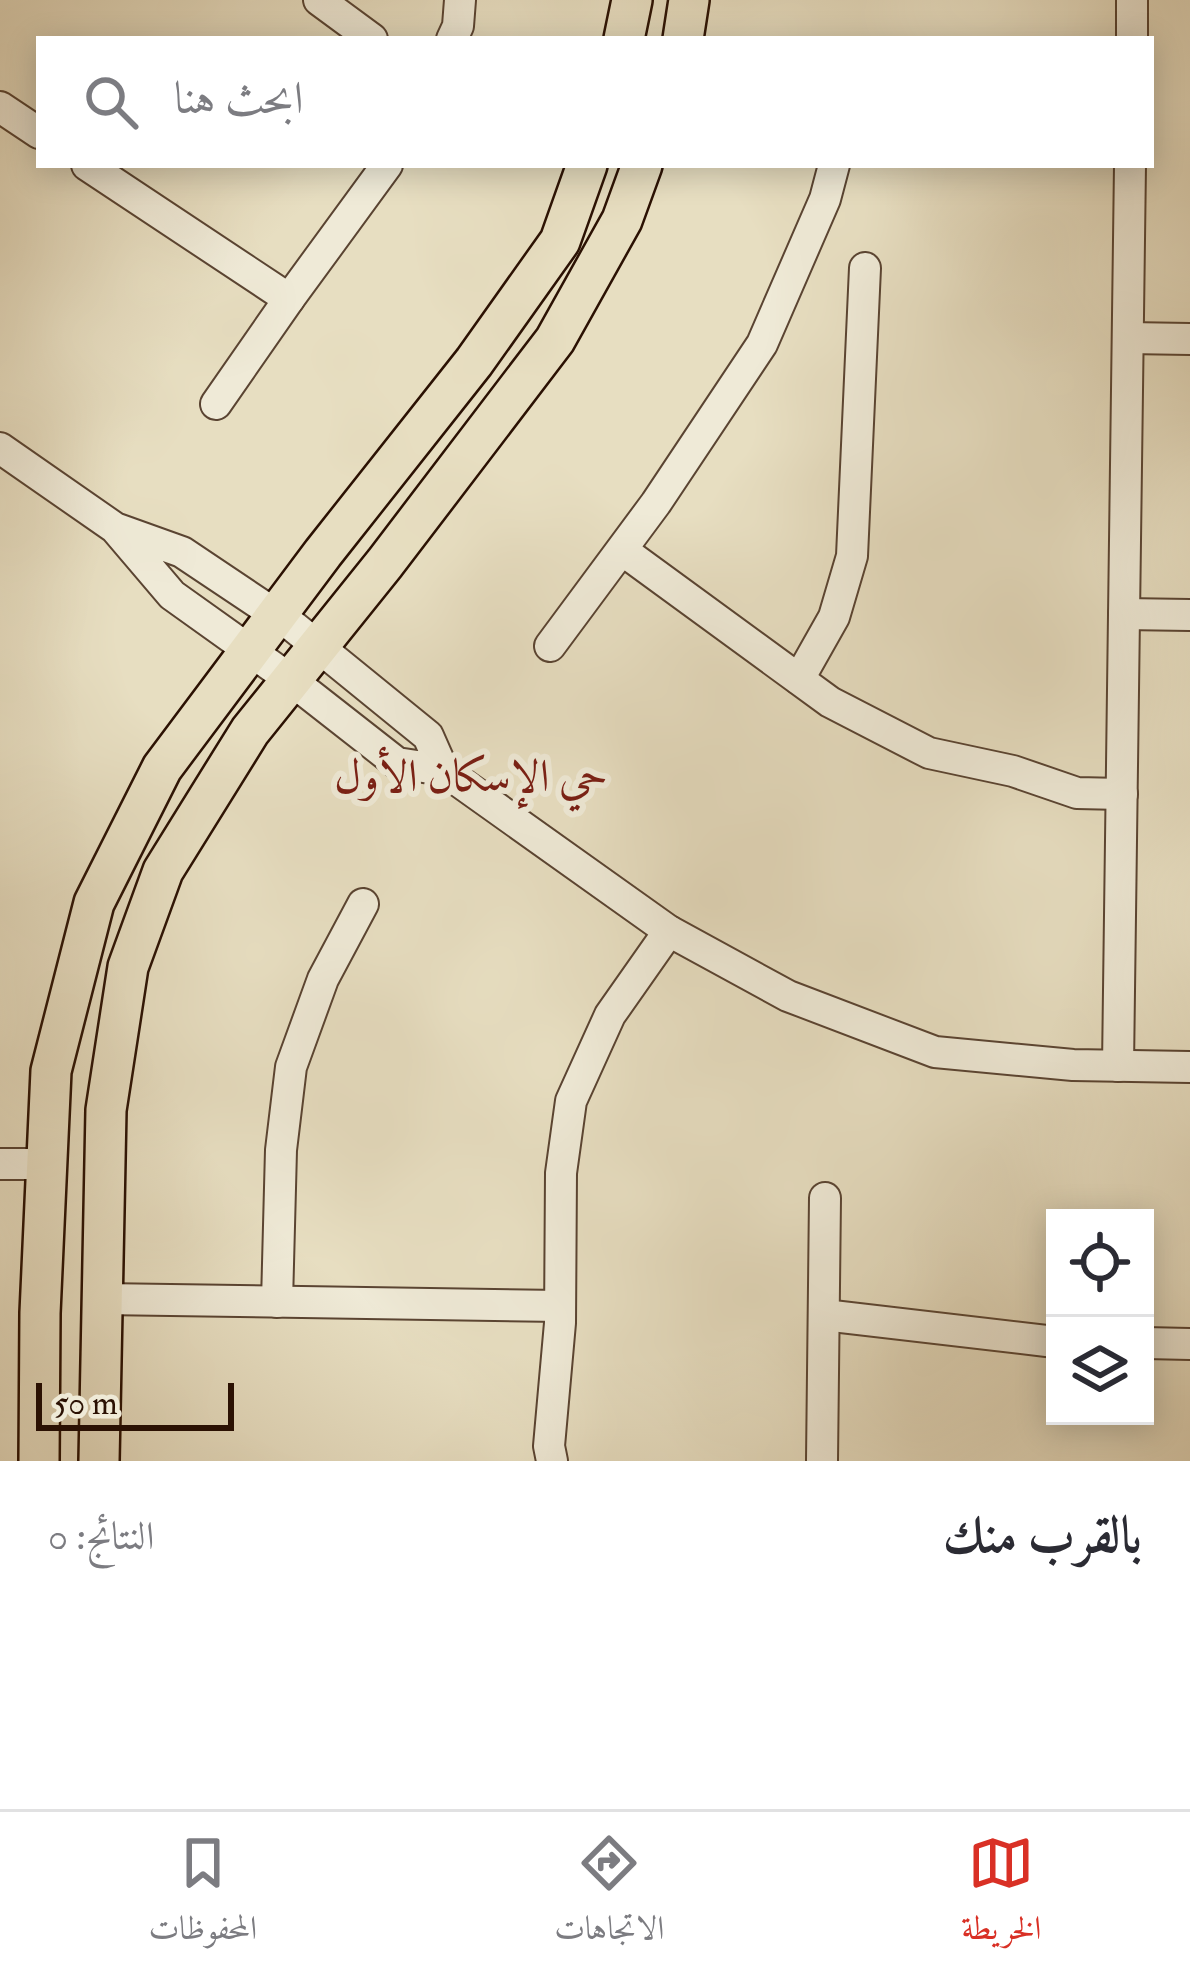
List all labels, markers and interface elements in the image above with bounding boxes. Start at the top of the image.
search box [36,36,1154,168]
icon: search [78,69,144,135]
text: ابحث هنا [174,71,304,127]
district label: حي الإسكان الأول [334,746,608,812]
map controls [1046,1209,1154,1425]
button: locate [1046,1209,1154,1317]
button: layers [1046,1317,1154,1425]
scale bar [36,1377,234,1430]
text: 50 m [54,1383,118,1424]
text: بالقرب منك [943,1504,1142,1568]
text: النتائج: 0 [48,1512,154,1561]
tab: المحفوظات [148,1830,257,1960]
tab: الاتجاهات [554,1830,664,1960]
tab: الخريطة [961,1830,1042,1960]

